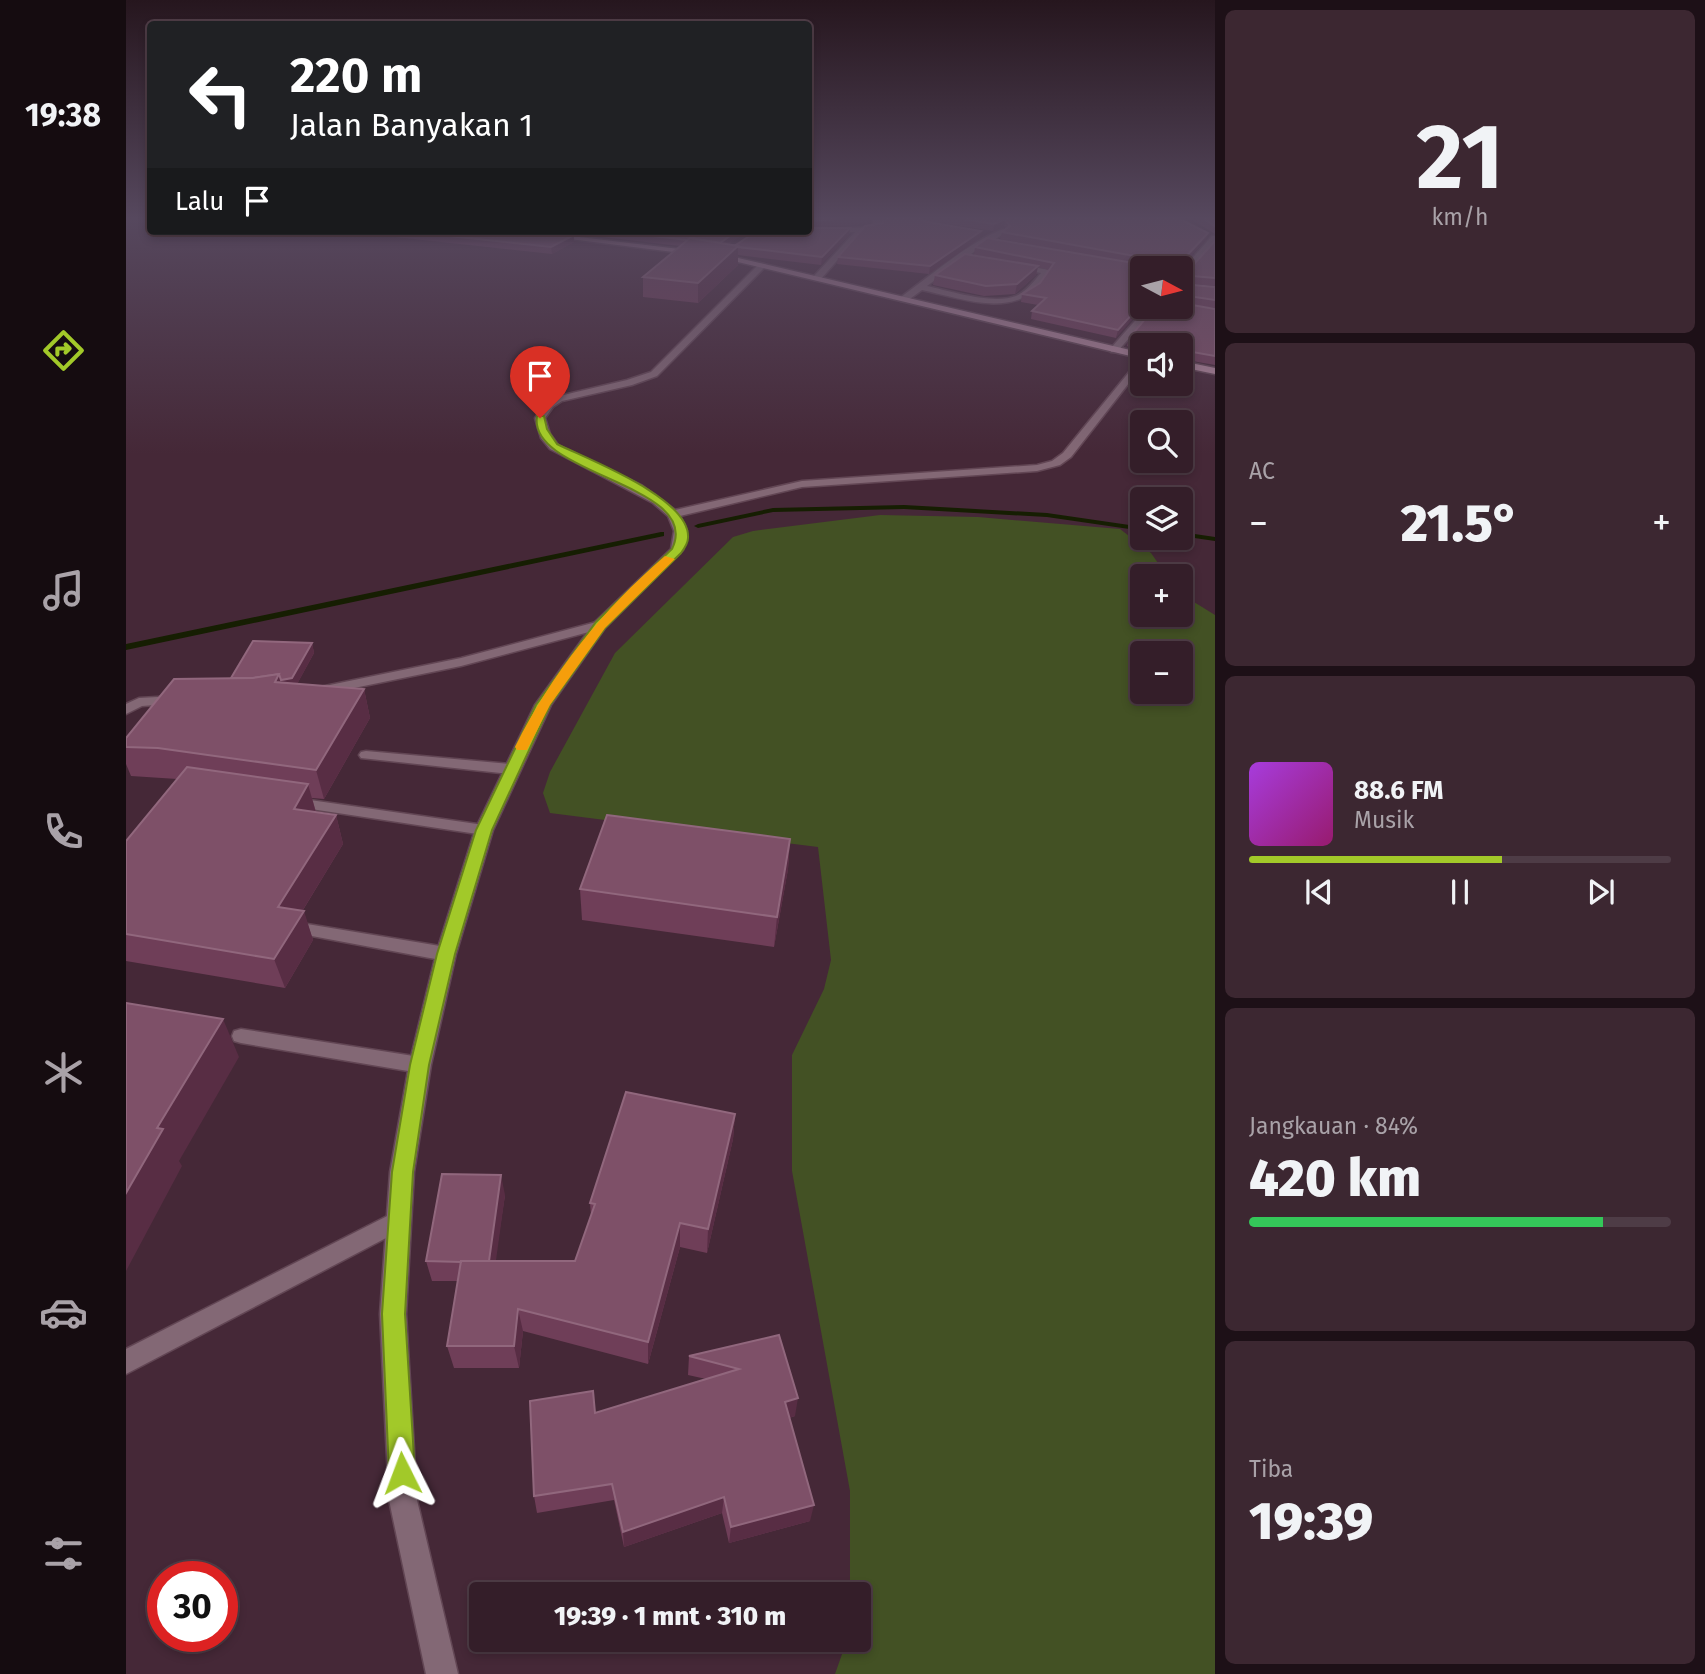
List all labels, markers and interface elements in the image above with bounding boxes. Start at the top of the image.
text: 220 m [290,46,422,105]
icon: left [175,49,266,140]
text: 19:38 [25,96,101,134]
text: 21 [1416,103,1504,212]
text: Jalan Banyakan 1 [290,106,533,144]
icon: arrive [238,182,276,220]
text: Lalu [175,186,224,217]
text: km/h [1432,203,1488,231]
north arrow [1130,256,1194,318]
map controls [1130,256,1193,704]
icon: directions [39,326,88,375]
button: sound [1130,333,1193,396]
pin [510,346,570,418]
icon: arrive [521,357,559,395]
button: search [1130,410,1193,473]
text: AC [1249,457,1275,485]
button: layers [1130,487,1193,550]
text: 21.5° [1401,492,1519,555]
text: − [1249,500,1268,546]
text: + [1652,500,1671,546]
button: + [1130,564,1193,627]
icon: music [39,566,88,615]
button: − [1130,641,1193,704]
text: 88.6 FM [1354,775,1443,806]
text: Musik [1354,806,1414,834]
icon: phone [39,807,88,856]
icon: previous [1300,873,1338,911]
icon: pause [1441,873,1479,911]
icon: next [1582,873,1620,911]
icon: climate [39,1048,88,1097]
text: Jangkauan · 84% [1249,1112,1418,1140]
text: 420 km [1249,1147,1421,1210]
icon: car [39,1288,88,1337]
position arrow [365,1436,439,1510]
text: Tiba [1249,1455,1293,1483]
text: 19:39 [1249,1490,1373,1553]
icon: filters [39,1529,88,1578]
speed limit sign: 30 [147,1561,238,1652]
text: 19:39 · 1 mnt · 310 m [554,1601,786,1632]

